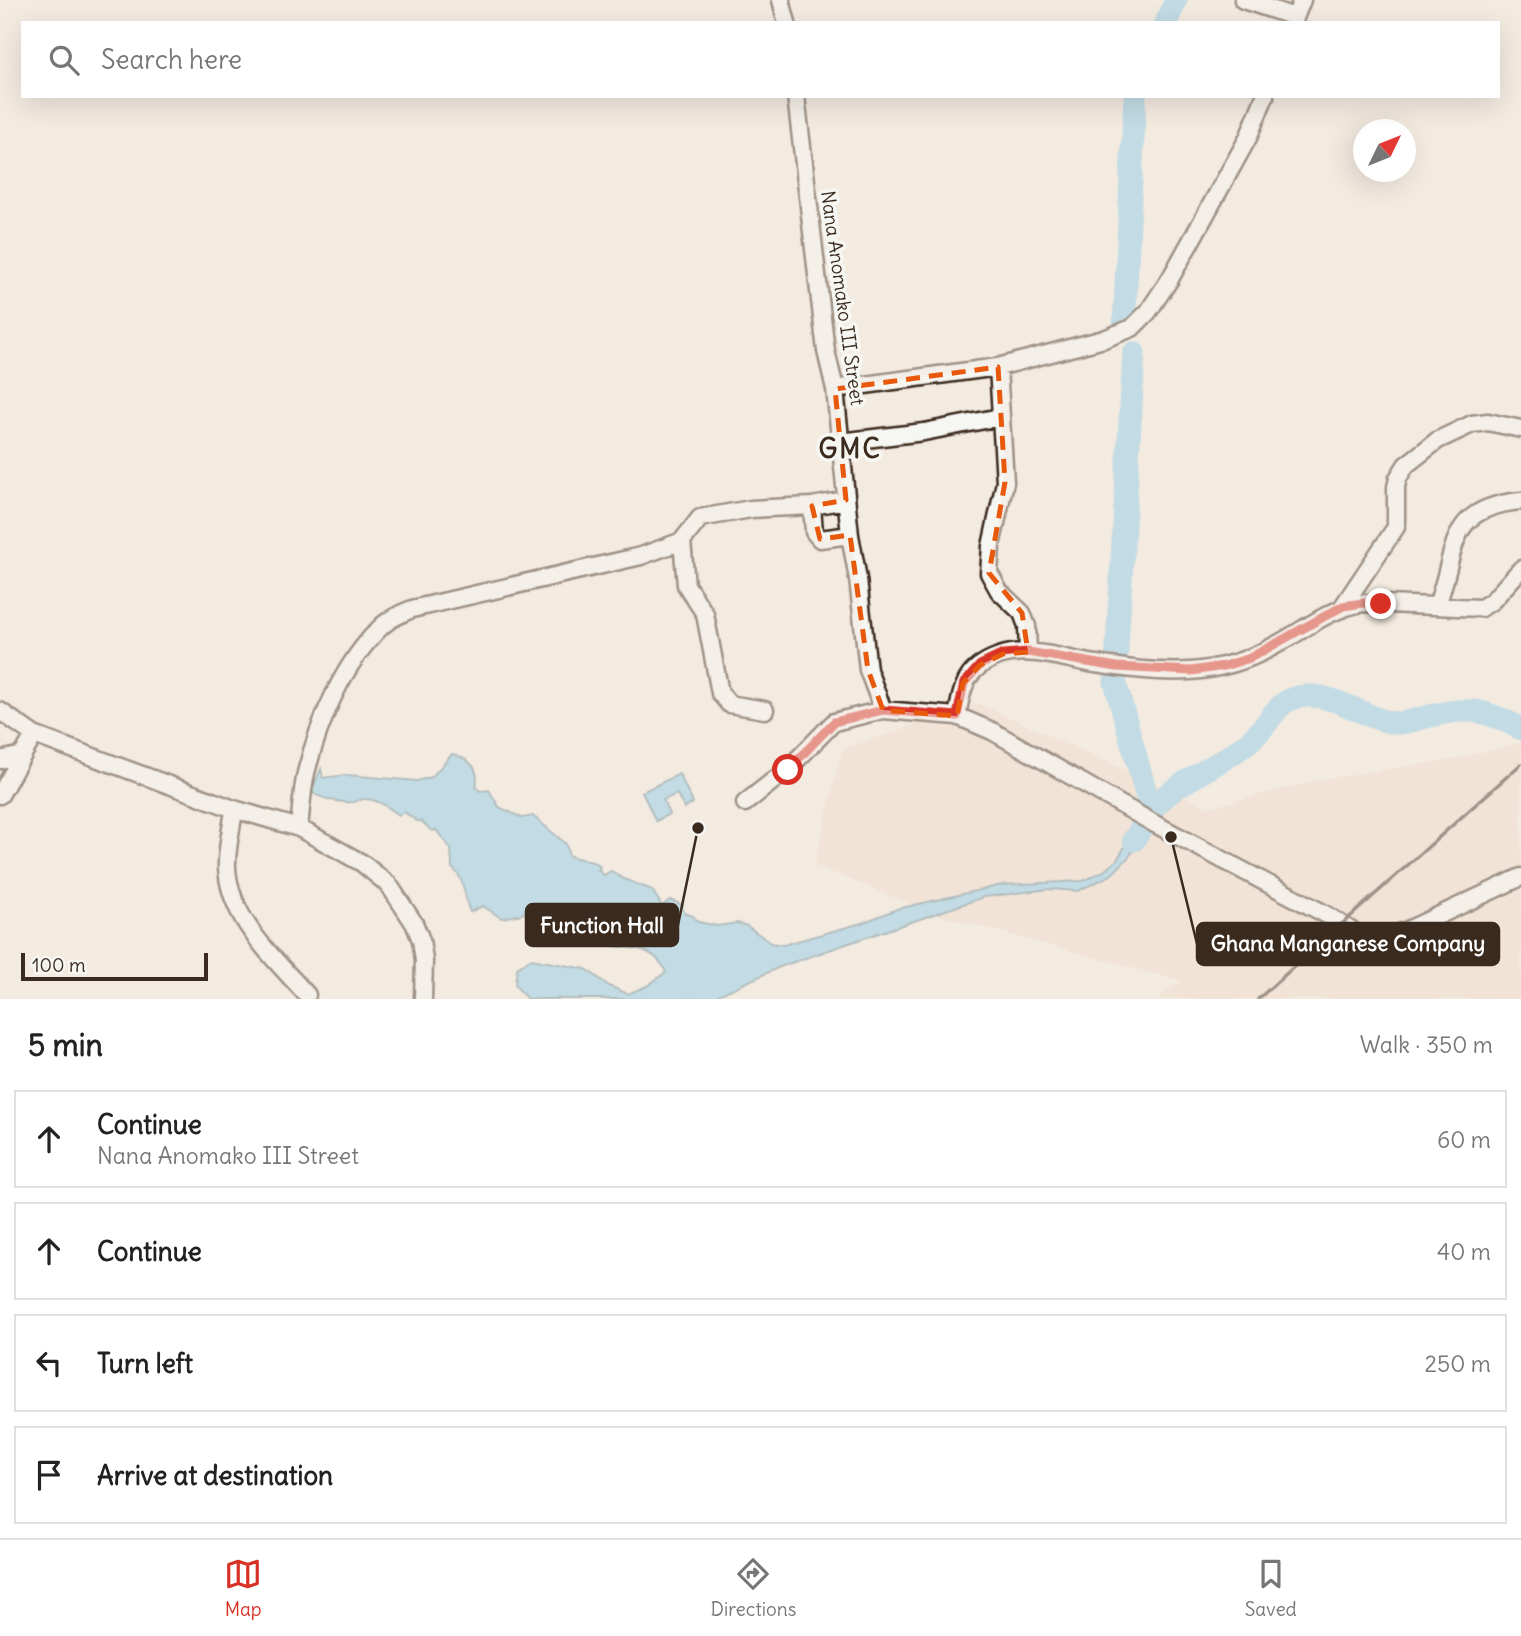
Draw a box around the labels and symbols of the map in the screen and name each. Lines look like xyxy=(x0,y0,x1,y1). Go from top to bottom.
north arrow xyxy=(1353,119,1416,182)
street label: Nana Anomako III Street xyxy=(816,189,870,407)
district label: GMC xyxy=(819,432,882,465)
route end xyxy=(1365,588,1396,619)
route start xyxy=(772,754,803,785)
callout: Function Hall xyxy=(526,904,678,946)
text: Function Hall xyxy=(540,912,664,939)
callout: Ghana Manganese Company xyxy=(1197,923,1499,965)
text: Ghana Manganese Company xyxy=(1211,930,1485,957)
scale bar xyxy=(21,950,208,982)

